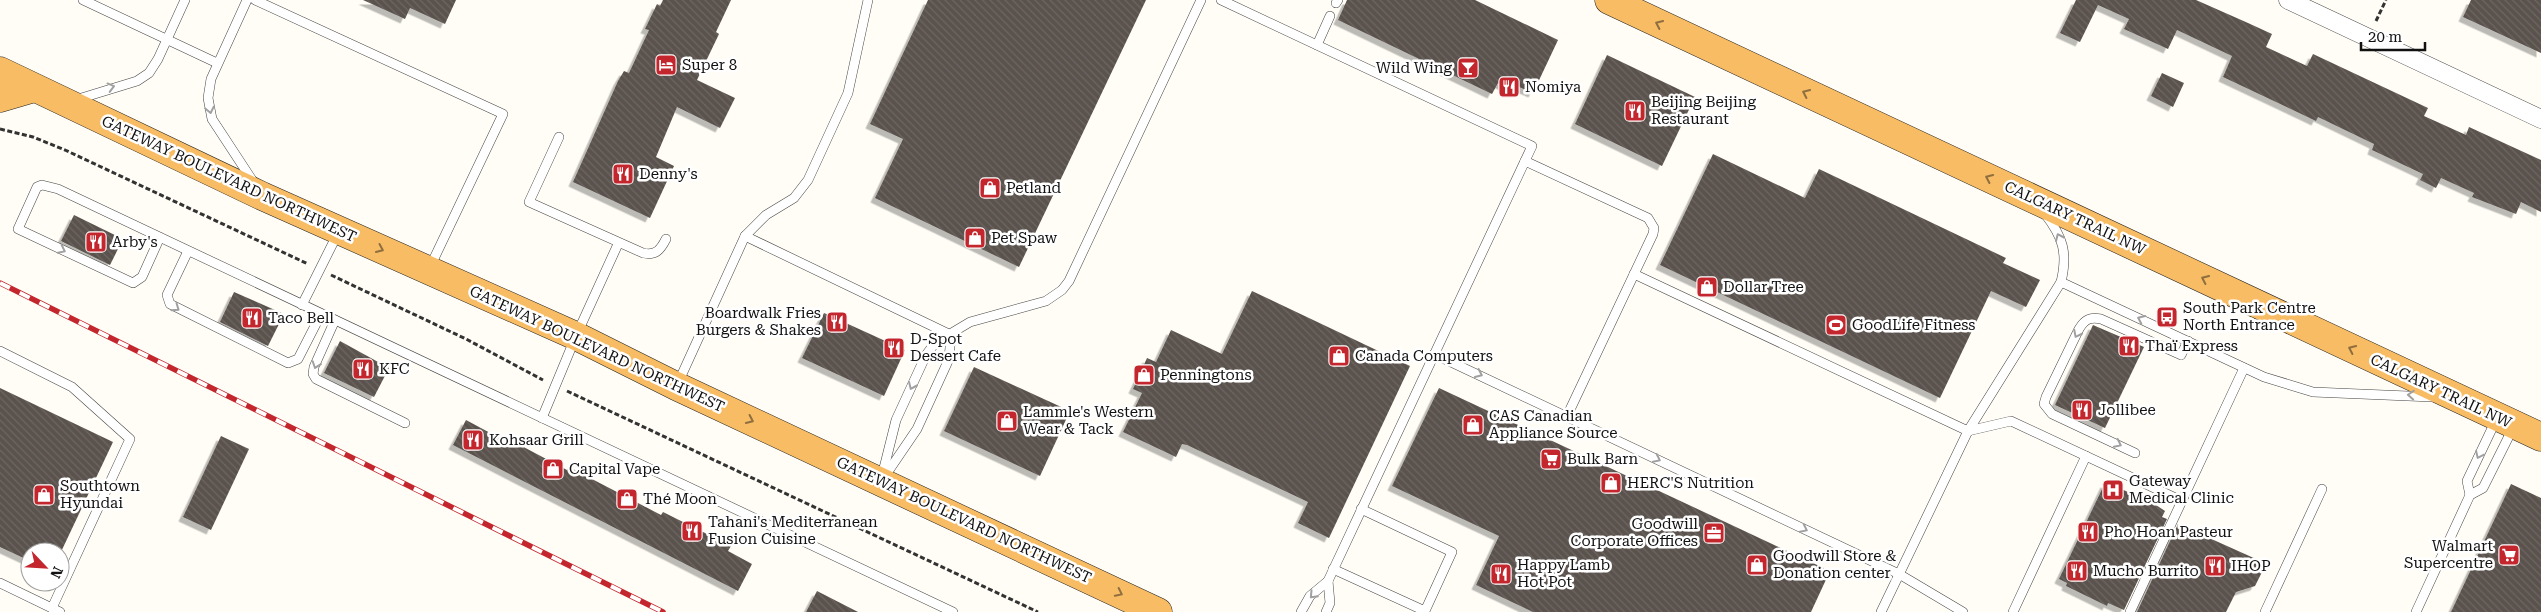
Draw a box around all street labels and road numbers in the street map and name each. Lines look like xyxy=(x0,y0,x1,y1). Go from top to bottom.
street label: GATEWAY BOULEVARD NORTHWEST xyxy=(99,112,359,246)
street label: CALGARY TRAIL NW xyxy=(2002,177,2149,259)
street label: GATEWAY BOULEVARD NORTHWEST xyxy=(467,282,727,416)
street label: CALGARY TRAIL NW xyxy=(2368,350,2515,432)
street label: GATEWAY BOULEVARD NORTHWEST xyxy=(834,453,1094,587)

